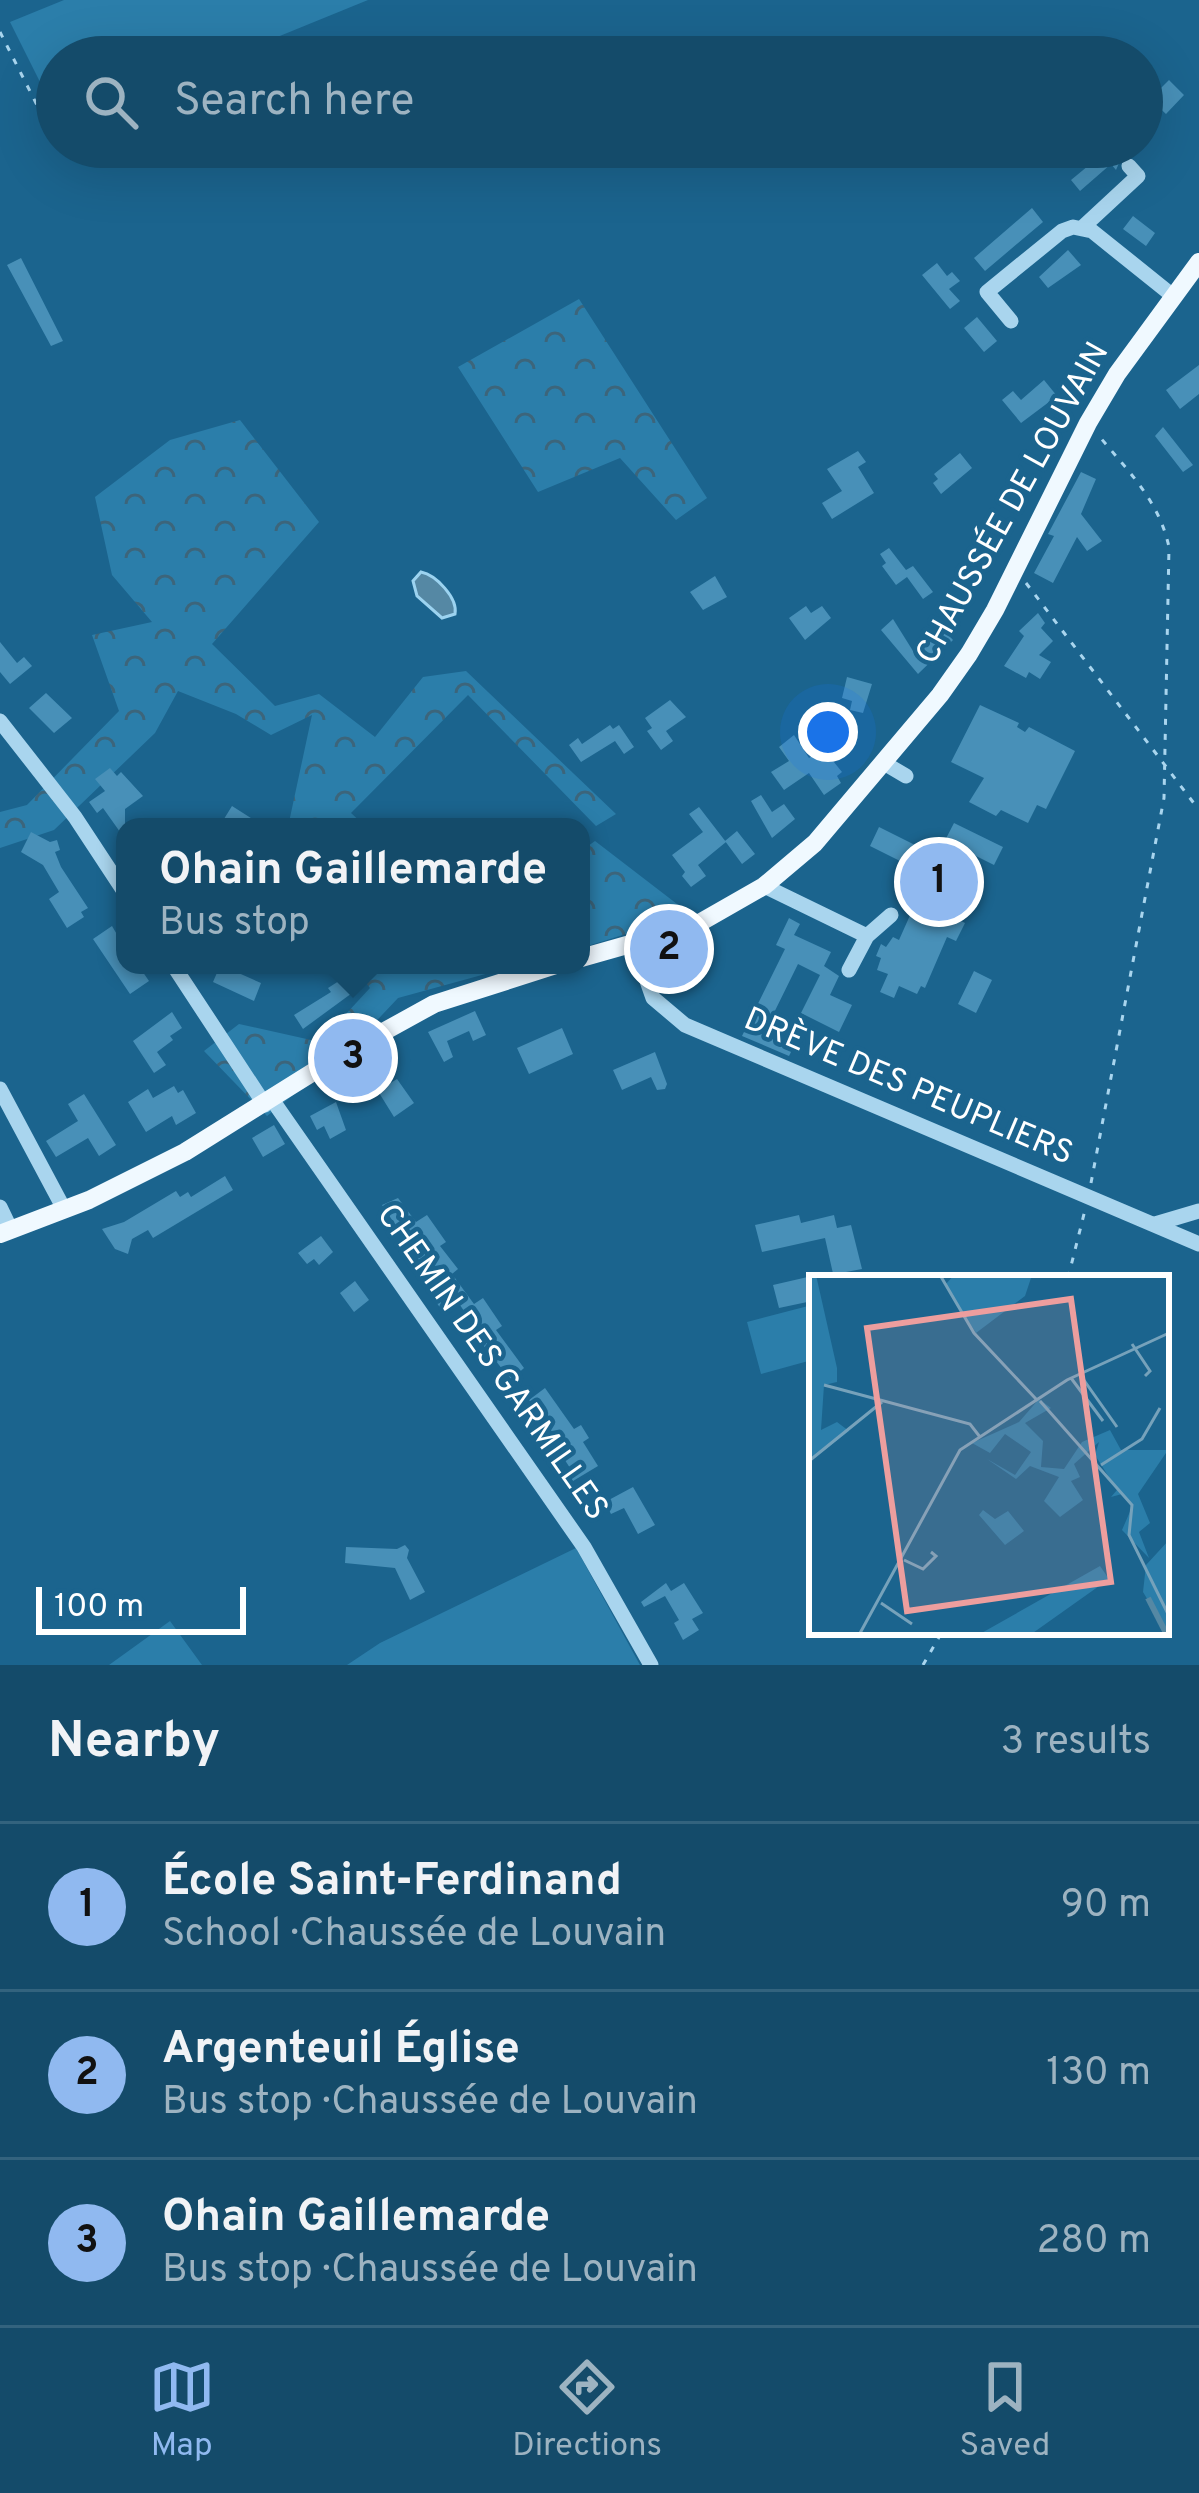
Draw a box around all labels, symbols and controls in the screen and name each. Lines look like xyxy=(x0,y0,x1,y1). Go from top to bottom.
search box xyxy=(36,36,1163,168)
icon: search xyxy=(78,69,144,135)
text: Search here xyxy=(174,74,414,131)
street label: CHAUSSÉE DE LOUVAIN xyxy=(907,335,1120,672)
your location xyxy=(798,702,858,762)
popup xyxy=(116,818,590,974)
pin: 1 xyxy=(900,837,978,927)
text: Ohain Gaillemarde xyxy=(159,843,547,900)
text: Bus stop xyxy=(159,900,310,949)
pin: 2 xyxy=(630,904,708,994)
street label: DRÈVE DES PEUPLIERS xyxy=(737,999,1079,1176)
pin: 3 xyxy=(314,1013,392,1103)
street label: CHEMIN DES GARMILLES xyxy=(366,1197,616,1529)
inset map xyxy=(809,1275,1169,1635)
scale bar xyxy=(36,1581,246,1634)
text: 100 m xyxy=(54,1587,144,1629)
text: Nearby xyxy=(48,1711,220,1776)
text: 3 results xyxy=(1001,1719,1151,1768)
text: École Saint-Ferdinand xyxy=(162,1854,622,1911)
text: 1 xyxy=(79,1882,95,1931)
text: 90 m xyxy=(1061,1882,1151,1931)
text: School · Chaussée de Louvain xyxy=(162,1911,666,1960)
text: Argenteuil Église xyxy=(162,2022,520,2079)
text: 2 xyxy=(75,2050,99,2099)
text: 130 m xyxy=(1046,2050,1151,2099)
text: Bus stop · Chaussée de Louvain xyxy=(162,2079,698,2128)
text: Ohain Gaillemarde xyxy=(162,2190,550,2247)
text: 3 xyxy=(75,2218,99,2267)
text: 280 m xyxy=(1036,2218,1151,2267)
text: Bus stop · Chaussée de Louvain xyxy=(162,2247,698,2296)
tab: Map xyxy=(149,2354,215,2468)
tab: Directions xyxy=(512,2354,662,2468)
tab: Saved xyxy=(960,2354,1050,2468)

